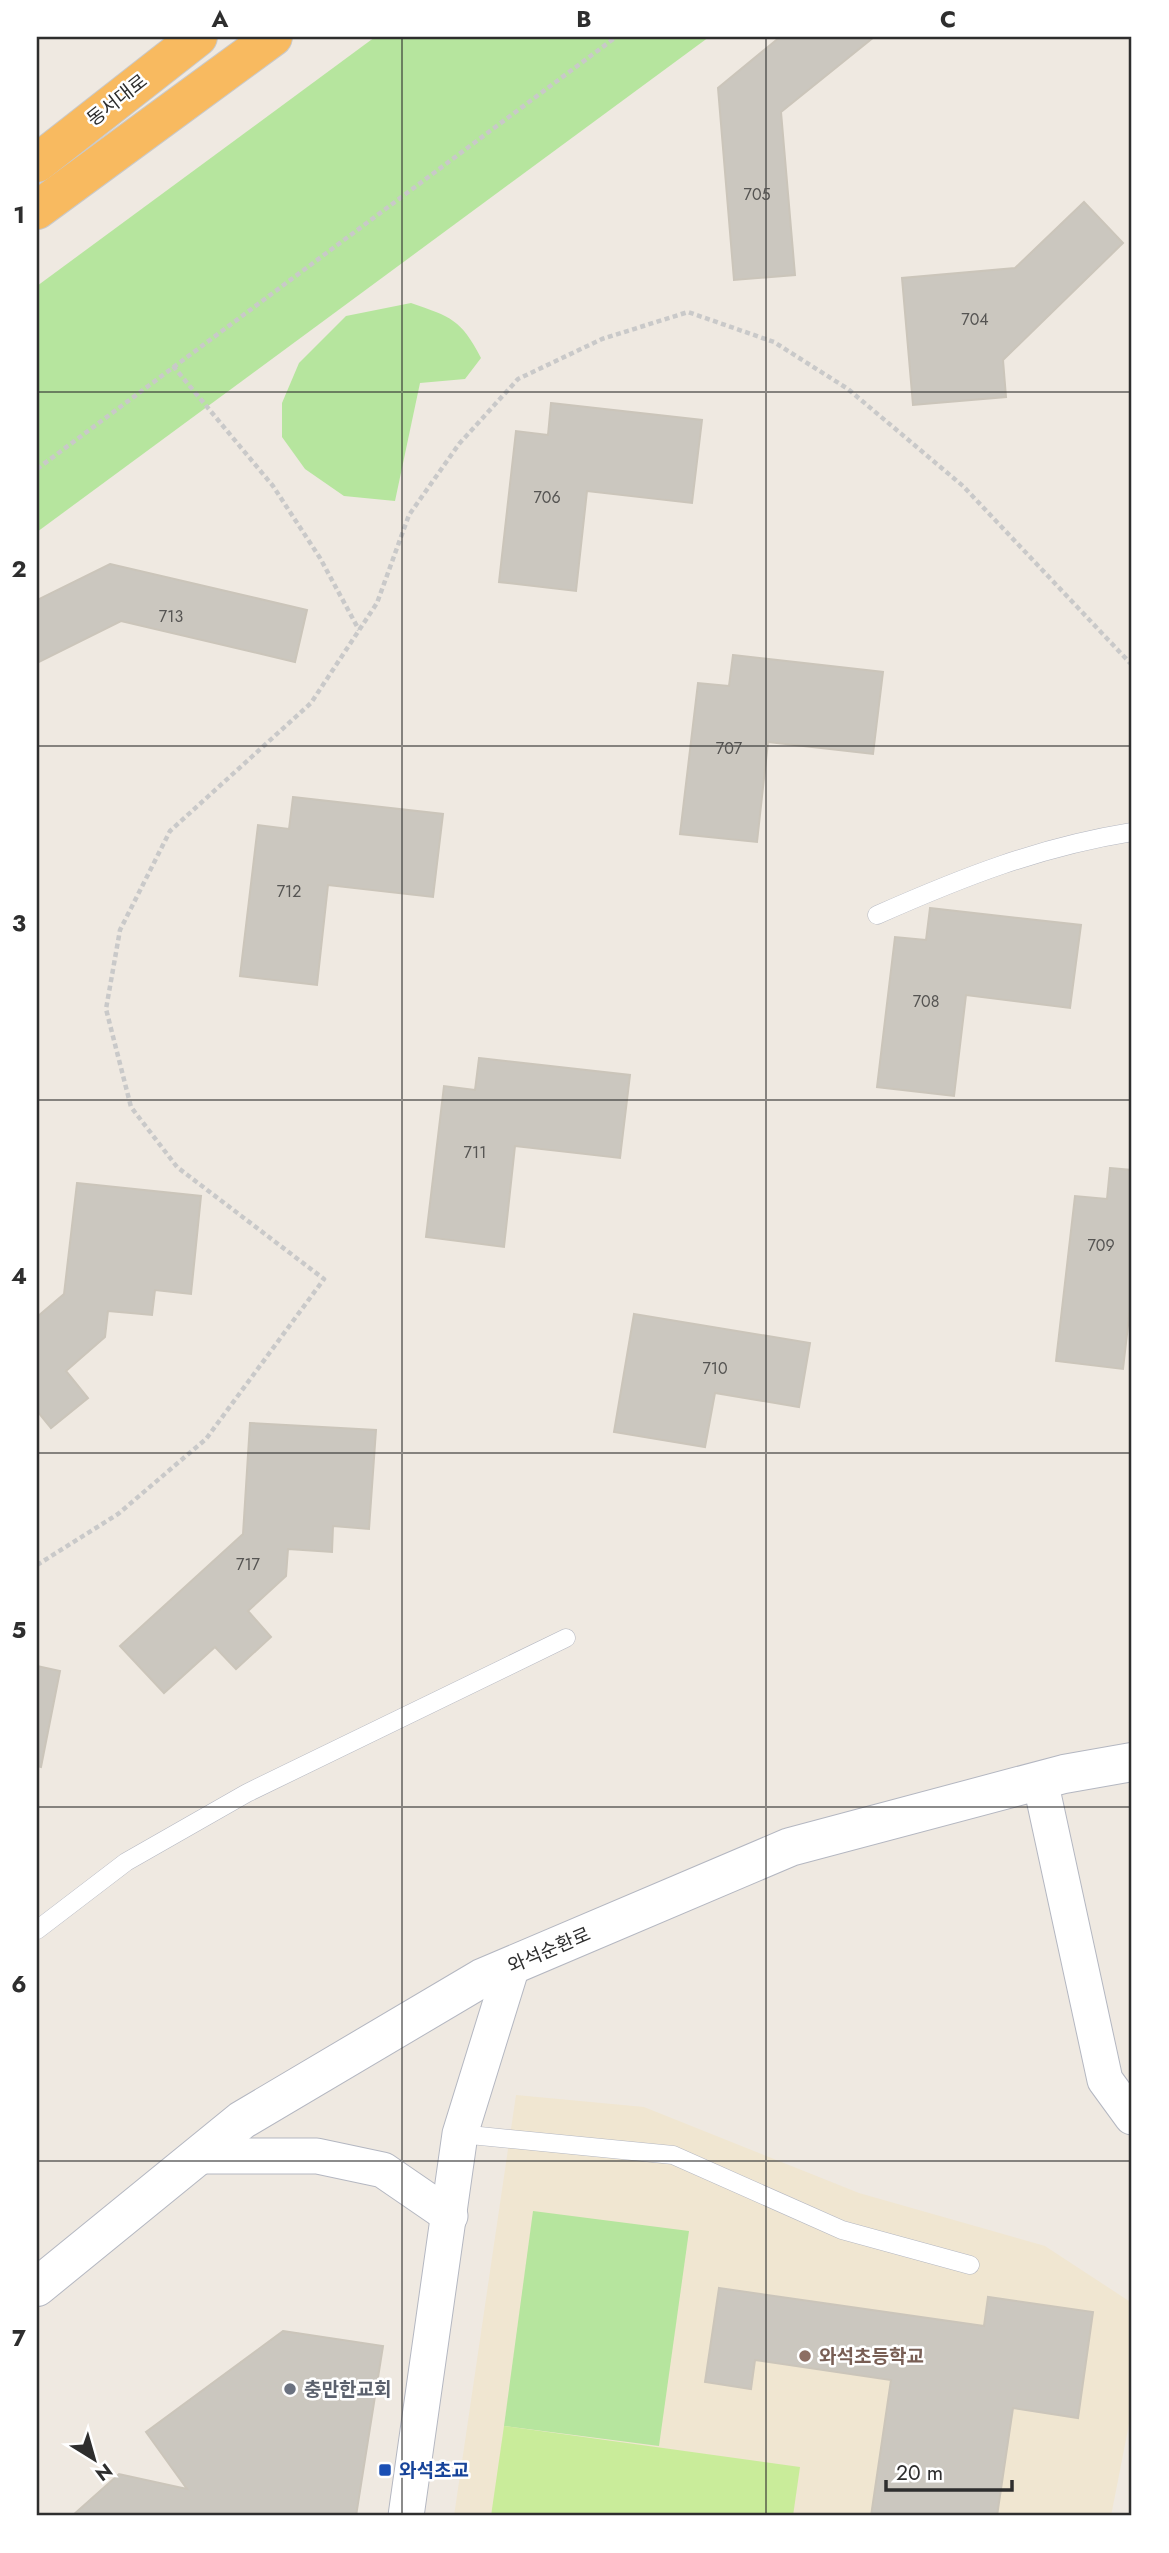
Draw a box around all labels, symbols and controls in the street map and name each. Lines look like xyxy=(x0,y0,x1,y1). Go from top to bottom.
text: A xyxy=(211,2,229,36)
text: B xyxy=(576,2,592,36)
text: C xyxy=(940,2,956,36)
street label: 동서대로 xyxy=(81,68,153,132)
house number: 705 xyxy=(743,183,771,206)
text: 1 xyxy=(13,198,25,232)
house number: 704 xyxy=(961,308,989,331)
house number: 706 xyxy=(533,486,561,509)
text: 2 xyxy=(11,552,27,586)
house number: 713 xyxy=(159,605,183,628)
house number: 707 xyxy=(716,737,743,760)
house number: 712 xyxy=(277,880,301,903)
text: 3 xyxy=(12,906,26,940)
house number: 708 xyxy=(913,990,939,1013)
house number: 711 xyxy=(464,1141,486,1164)
house number: 709 xyxy=(1087,1234,1115,1257)
text: 4 xyxy=(11,1259,27,1293)
house number: 710 xyxy=(702,1357,728,1380)
house number: 717 xyxy=(236,1553,261,1576)
text: 5 xyxy=(12,1613,26,1647)
street label: 와석순환로 xyxy=(503,1920,595,1980)
text: 6 xyxy=(11,1967,27,2001)
text: 7 xyxy=(12,2321,26,2355)
place label: 와석초등학교 xyxy=(819,2343,924,2370)
marker: 와석초등학교 xyxy=(797,2348,813,2364)
place label: 충만한교회 xyxy=(304,2376,391,2403)
marker: 충만한교회 xyxy=(282,2381,298,2397)
north arrow xyxy=(60,2424,130,2494)
scale bar xyxy=(886,2448,1012,2492)
text: N xyxy=(90,2457,118,2488)
place label: 와석초교 xyxy=(399,2457,469,2484)
text: 20 m xyxy=(896,2458,943,2488)
marker: 와석초교 xyxy=(377,2462,393,2478)

